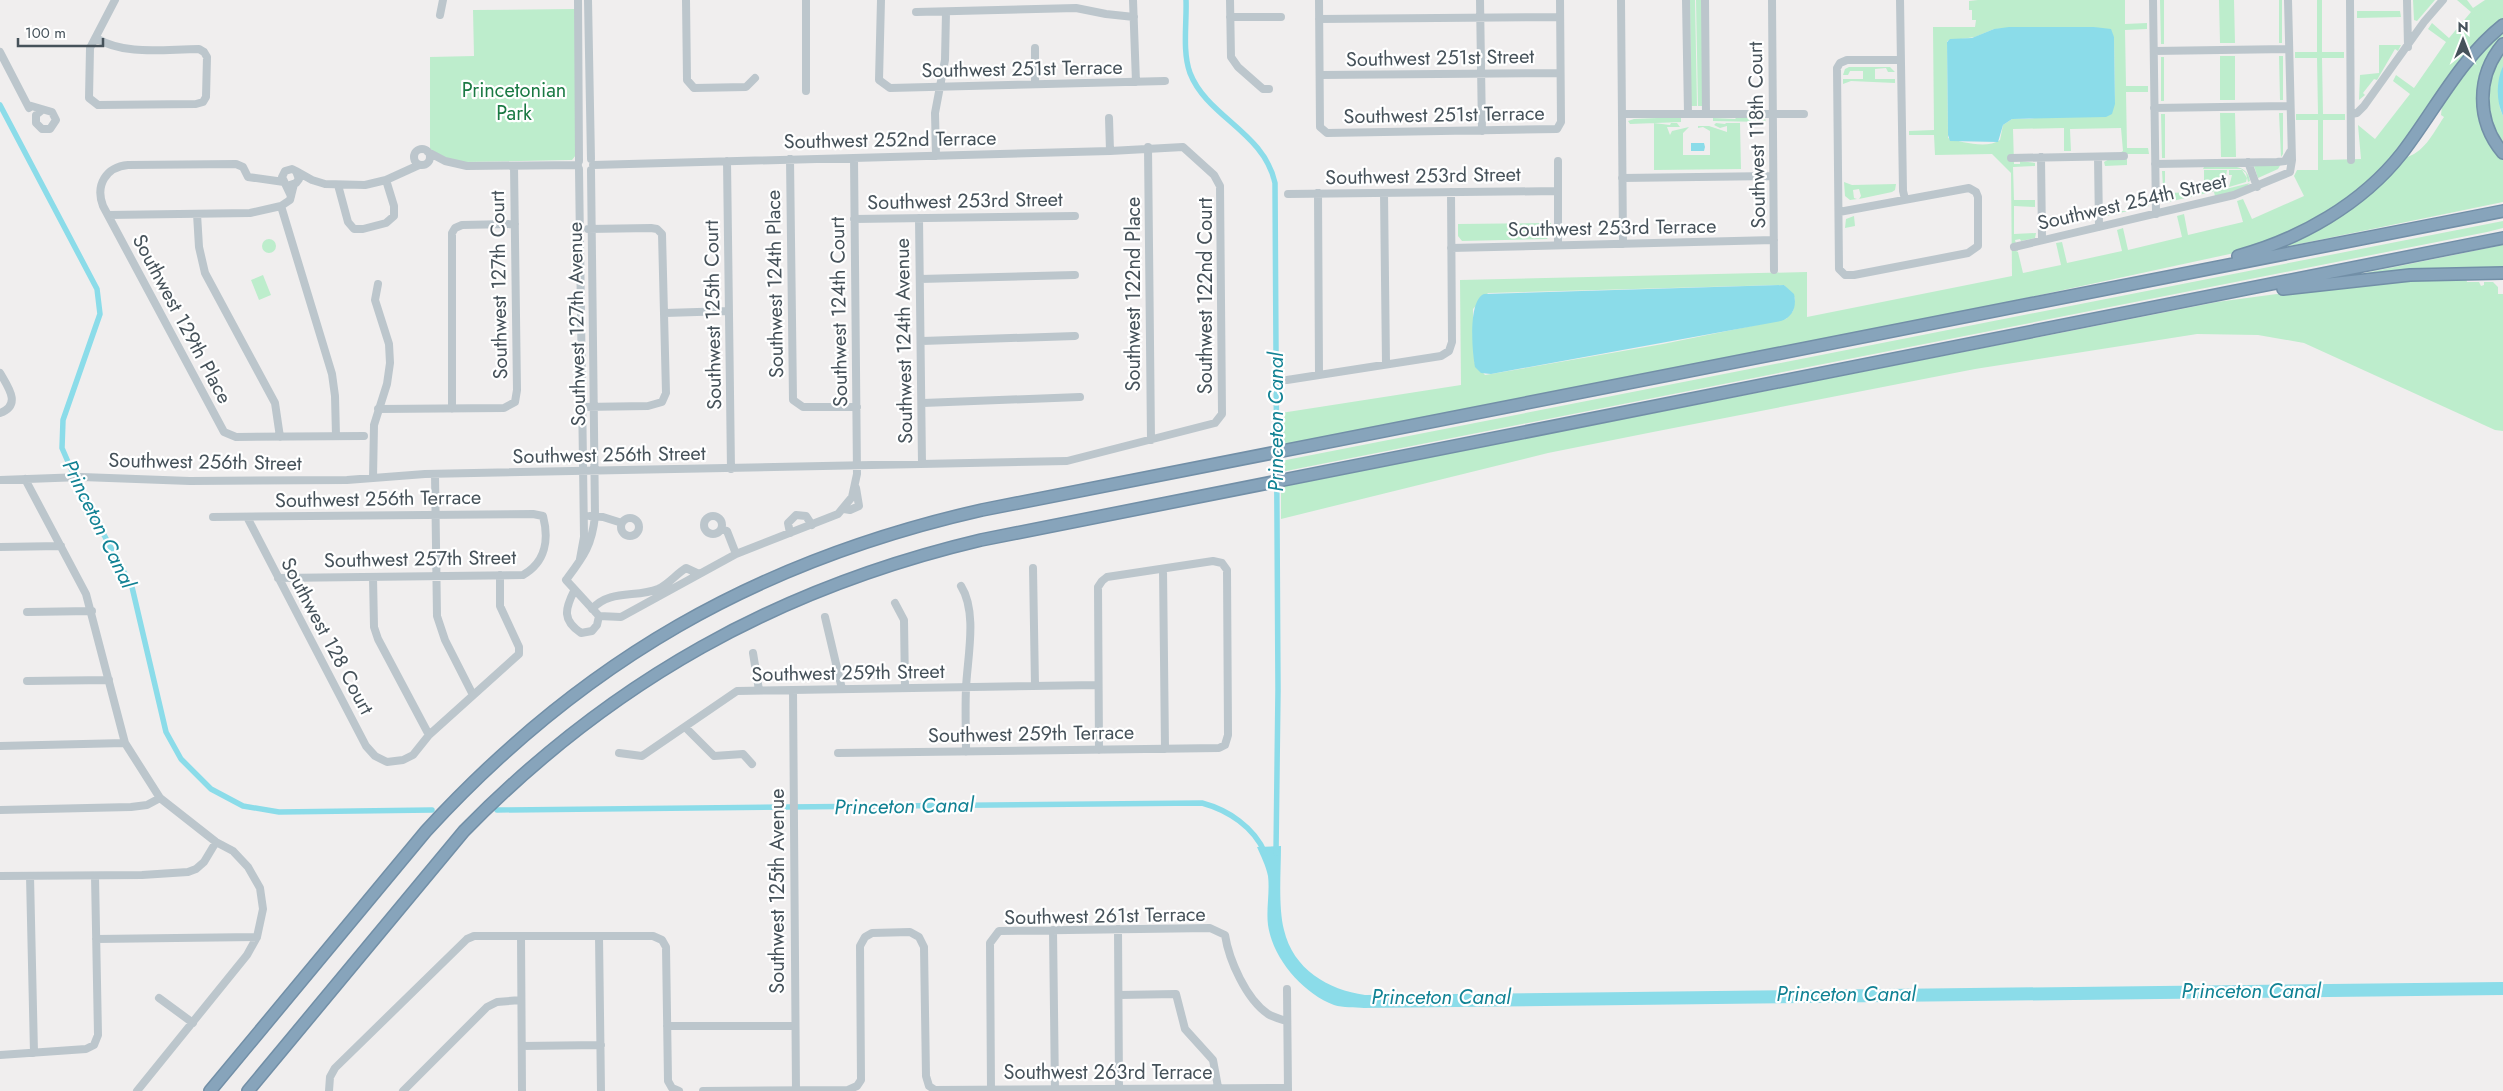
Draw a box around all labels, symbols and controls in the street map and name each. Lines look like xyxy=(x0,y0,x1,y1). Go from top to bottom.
scale bar xyxy=(18,15,102,47)
north arrow xyxy=(2438,15,2488,65)
text: N xyxy=(2457,17,2469,37)
text: 100 m xyxy=(25,22,66,44)
street label: Southwest 118th Court xyxy=(1741,41,1773,229)
street label: Southwest 251st Street xyxy=(1346,42,1535,74)
street label: Southwest 251st Terrace xyxy=(921,53,1123,85)
park label: Princetonian Park xyxy=(462,76,566,128)
street label: Southwest 251st Terrace xyxy=(1343,99,1545,131)
street label: Southwest 252nd Terrace xyxy=(783,124,997,156)
street label: Southwest 253rd Street xyxy=(1325,160,1521,192)
street label: Southwest 254th Street xyxy=(2035,166,2230,238)
street label: Southwest 253rd Street xyxy=(867,185,1063,217)
street label: Southwest 127th Court xyxy=(483,190,515,380)
street label: Southwest 124th Place xyxy=(759,190,791,378)
street label: Southwest 122nd Place xyxy=(1119,197,1148,391)
street label: Southwest 122nd Court xyxy=(1191,198,1220,394)
street label: Southwest 253rd Terrace xyxy=(1507,212,1717,244)
street label: Southwest 124th Court xyxy=(823,216,855,407)
street label: Southwest 125th Court xyxy=(697,220,729,410)
street label: Southwest 127th Avenue xyxy=(561,221,593,427)
street label: Southwest 129th Place xyxy=(125,229,239,409)
street label: Southwest 124th Avenue xyxy=(888,238,920,444)
water label: Princeton Canal xyxy=(1261,351,1291,492)
street label: Southwest 256th Street xyxy=(512,439,706,471)
street label: Southwest 256th Street xyxy=(108,446,302,478)
water label: Princeton Canal xyxy=(55,455,144,594)
street label: Southwest 256th Terrace xyxy=(275,483,481,515)
street label: Southwest 257th Street xyxy=(324,543,517,575)
street label: Southwest 128 Court xyxy=(273,552,381,720)
street label: Southwest 259th Street xyxy=(751,657,945,689)
street label: Southwest 259th Terrace xyxy=(928,718,1134,750)
street label: Southwest 125th Avenue xyxy=(763,788,792,994)
water label: Princeton Canal xyxy=(834,790,975,822)
street label: Southwest 261st Terrace xyxy=(1004,900,1206,932)
water label: Princeton Canal xyxy=(2181,976,2322,1006)
water label: Princeton Canal xyxy=(1776,979,1917,1009)
water label: Princeton Canal xyxy=(1371,982,1512,1012)
street label: Southwest 263rd Terrace xyxy=(1004,1058,1212,1087)

